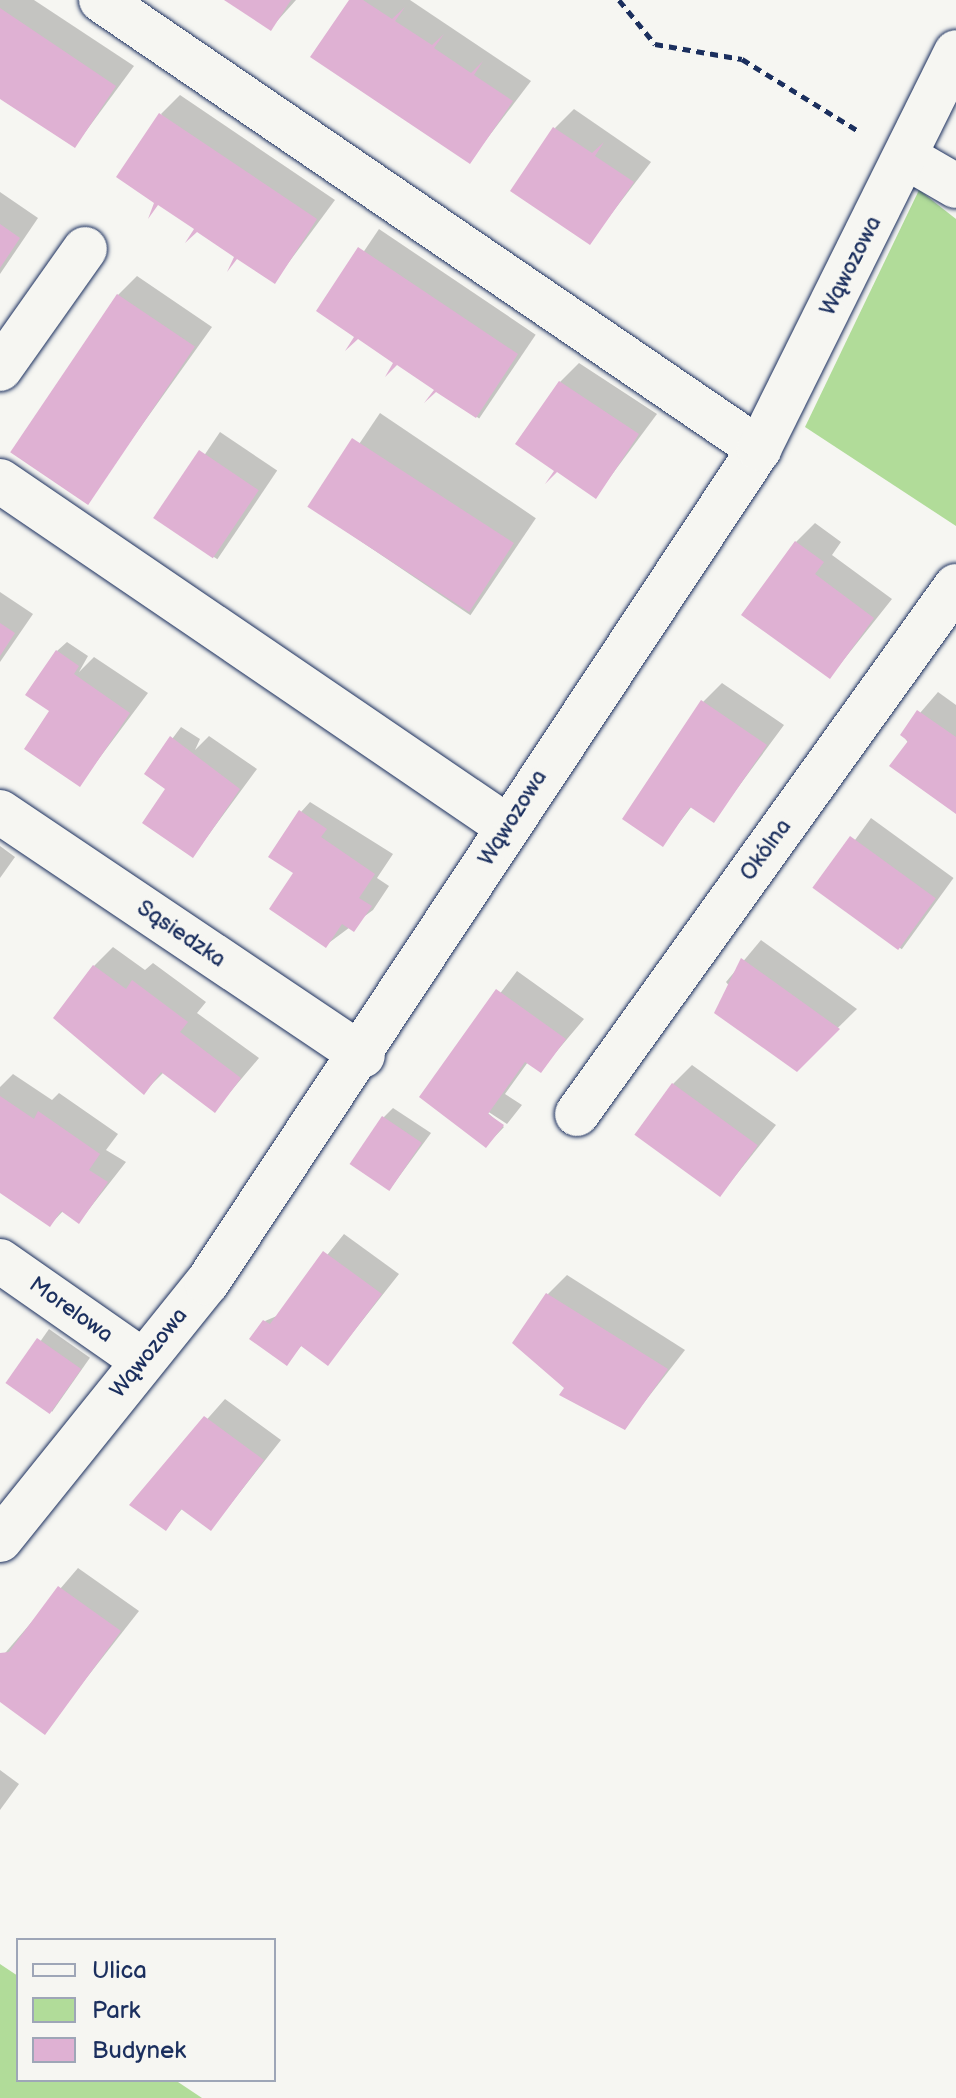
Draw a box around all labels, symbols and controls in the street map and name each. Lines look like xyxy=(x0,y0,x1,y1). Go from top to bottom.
street label: Wąwozowa xyxy=(815,212,887,320)
street label: Wąwozowa xyxy=(473,765,553,871)
street label: Okólna xyxy=(735,814,797,886)
street label: Sąsiedzka xyxy=(132,895,230,973)
street label: Morelowa xyxy=(24,1272,118,1348)
street label: Wąwozowa xyxy=(105,1303,193,1403)
legend xyxy=(16,1938,276,2082)
text: Ulica xyxy=(92,1956,147,1985)
text: Park xyxy=(92,1996,140,2025)
text: Budynek xyxy=(92,2036,186,2065)

